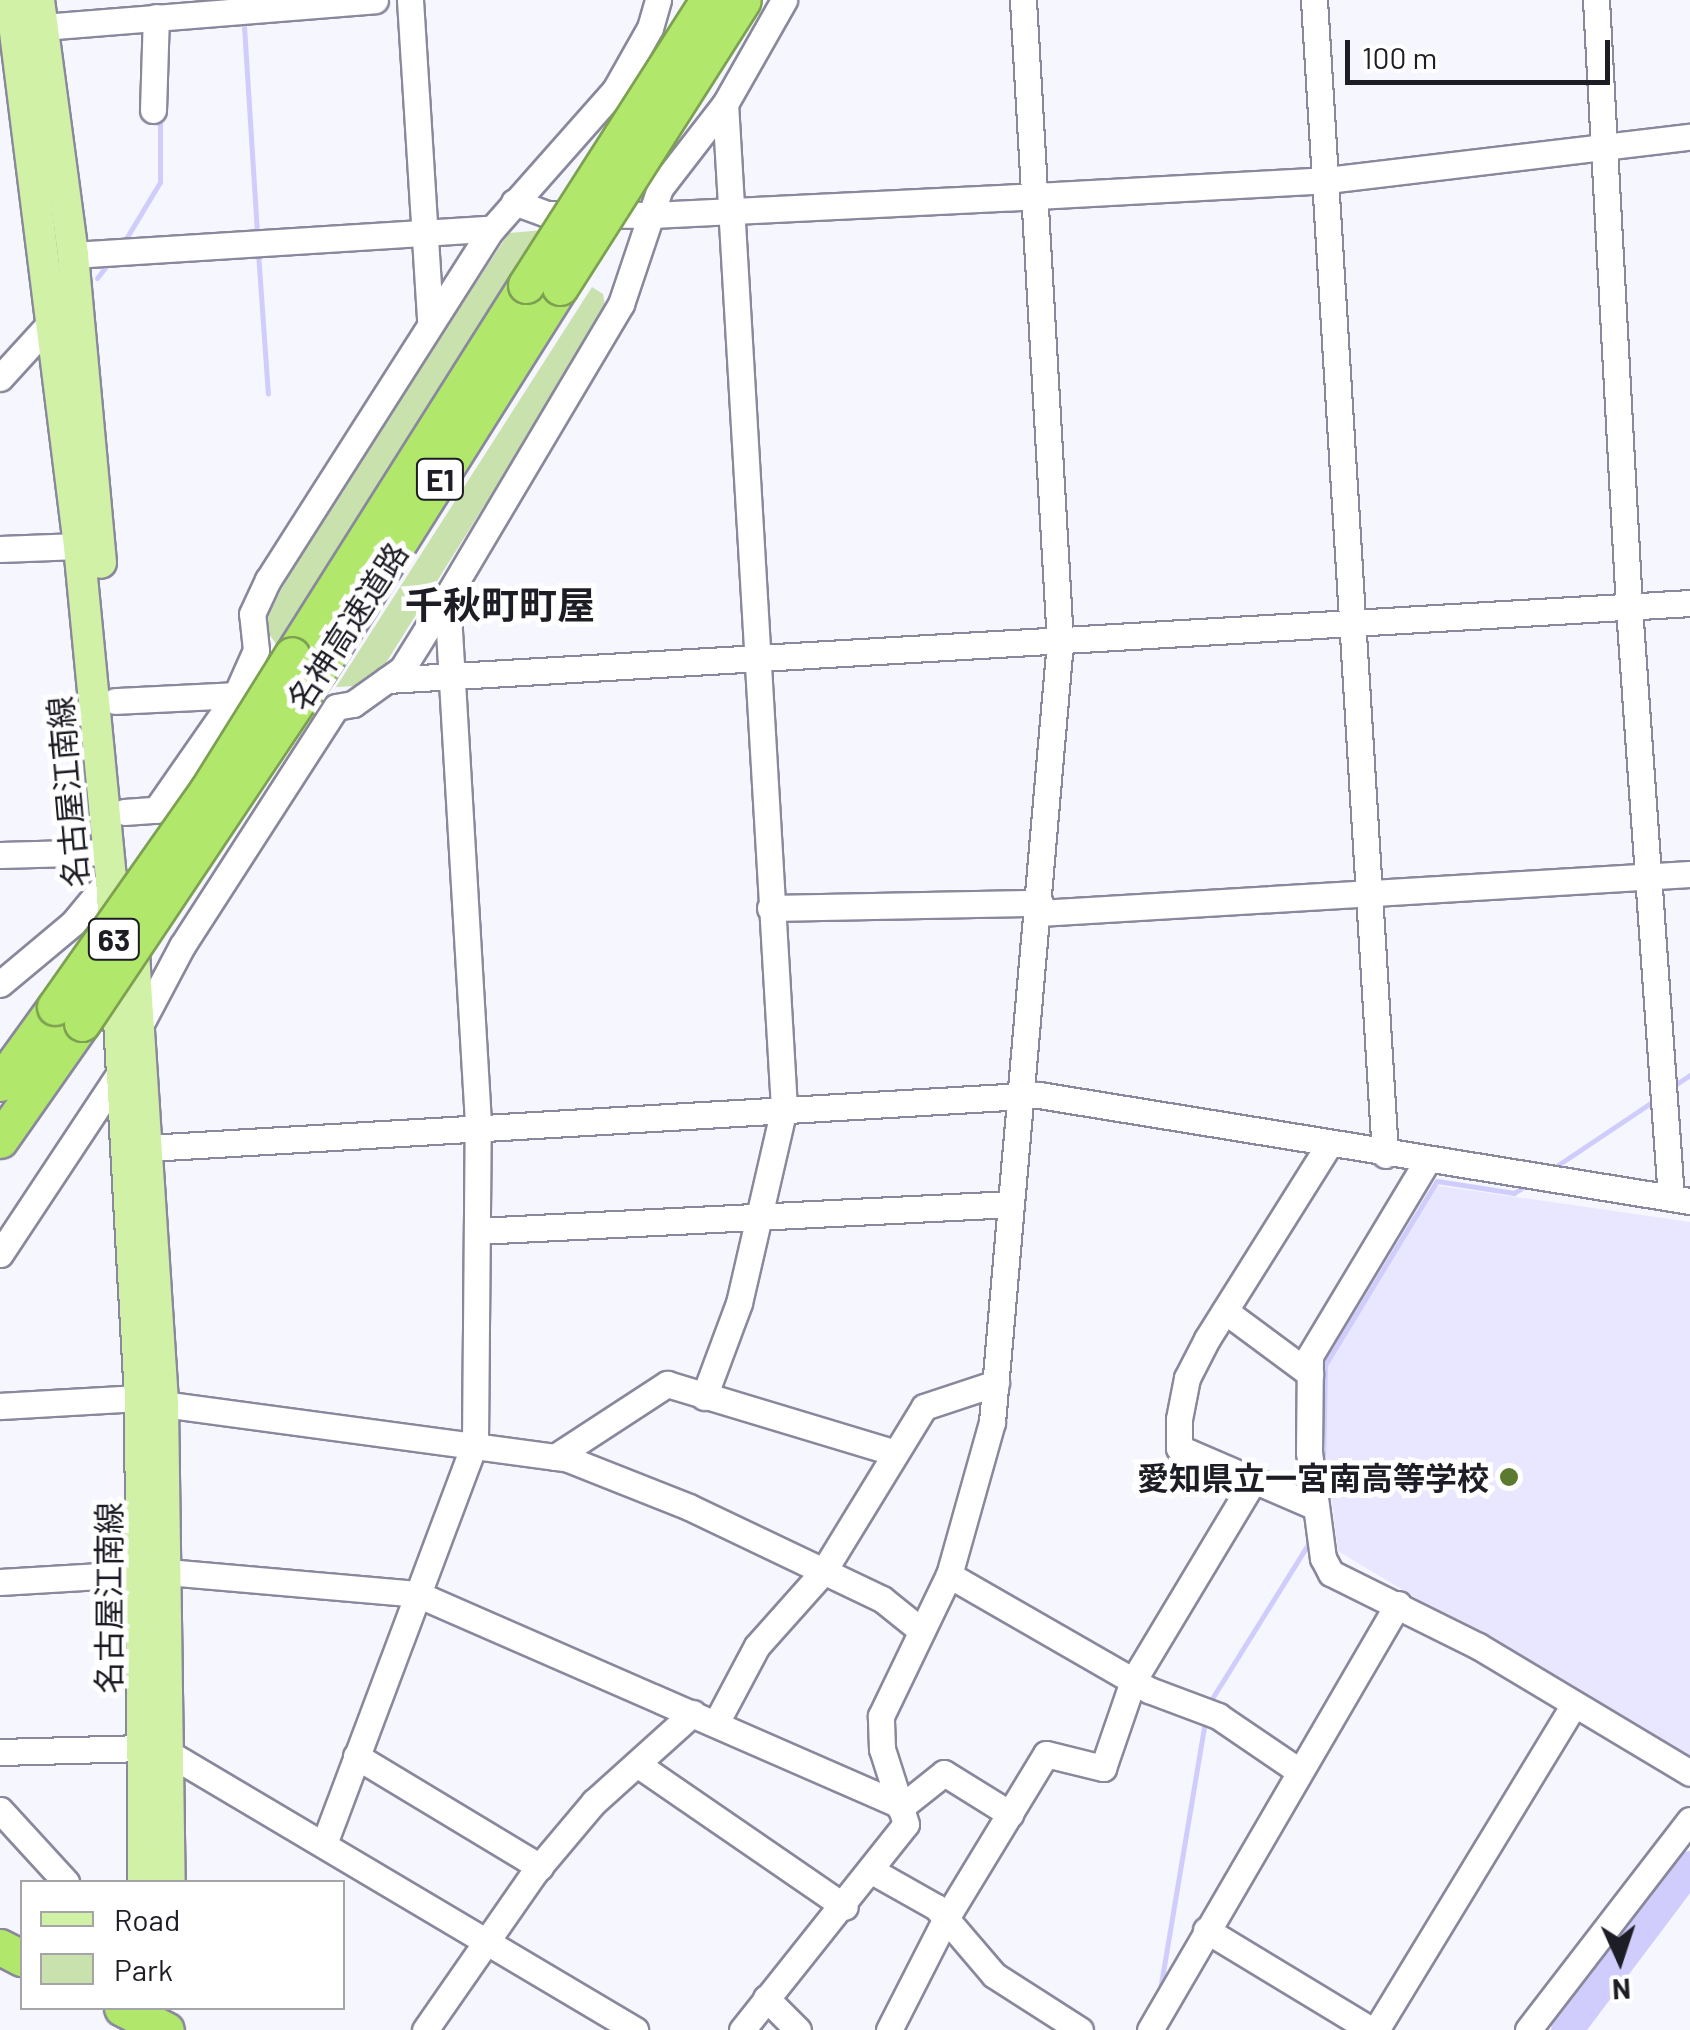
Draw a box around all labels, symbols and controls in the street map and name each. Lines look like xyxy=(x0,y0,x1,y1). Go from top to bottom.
scale bar xyxy=(1350,20,1615,82)
text: 100 m xyxy=(1362,39,1437,75)
road number: E1 xyxy=(415,454,465,504)
street label: 名神高速道路 xyxy=(279,535,415,717)
district label: 千秋町町屋 xyxy=(405,582,595,628)
street label: 名古屋江南線 xyxy=(40,695,94,889)
road number: 63 xyxy=(86,914,142,964)
place label: 愛知県立一宮南高等学校 xyxy=(1137,1458,1489,1496)
marker: 愛知県立一宮南高等学校 xyxy=(1498,1466,1520,1488)
street label: 名古屋江南線 xyxy=(89,1502,127,1694)
legend xyxy=(20,1880,345,2010)
text: Road xyxy=(114,1901,180,1937)
north arrow xyxy=(1570,1910,1670,2010)
text: Park xyxy=(114,1951,173,1987)
text: N xyxy=(1611,1972,1632,2007)

